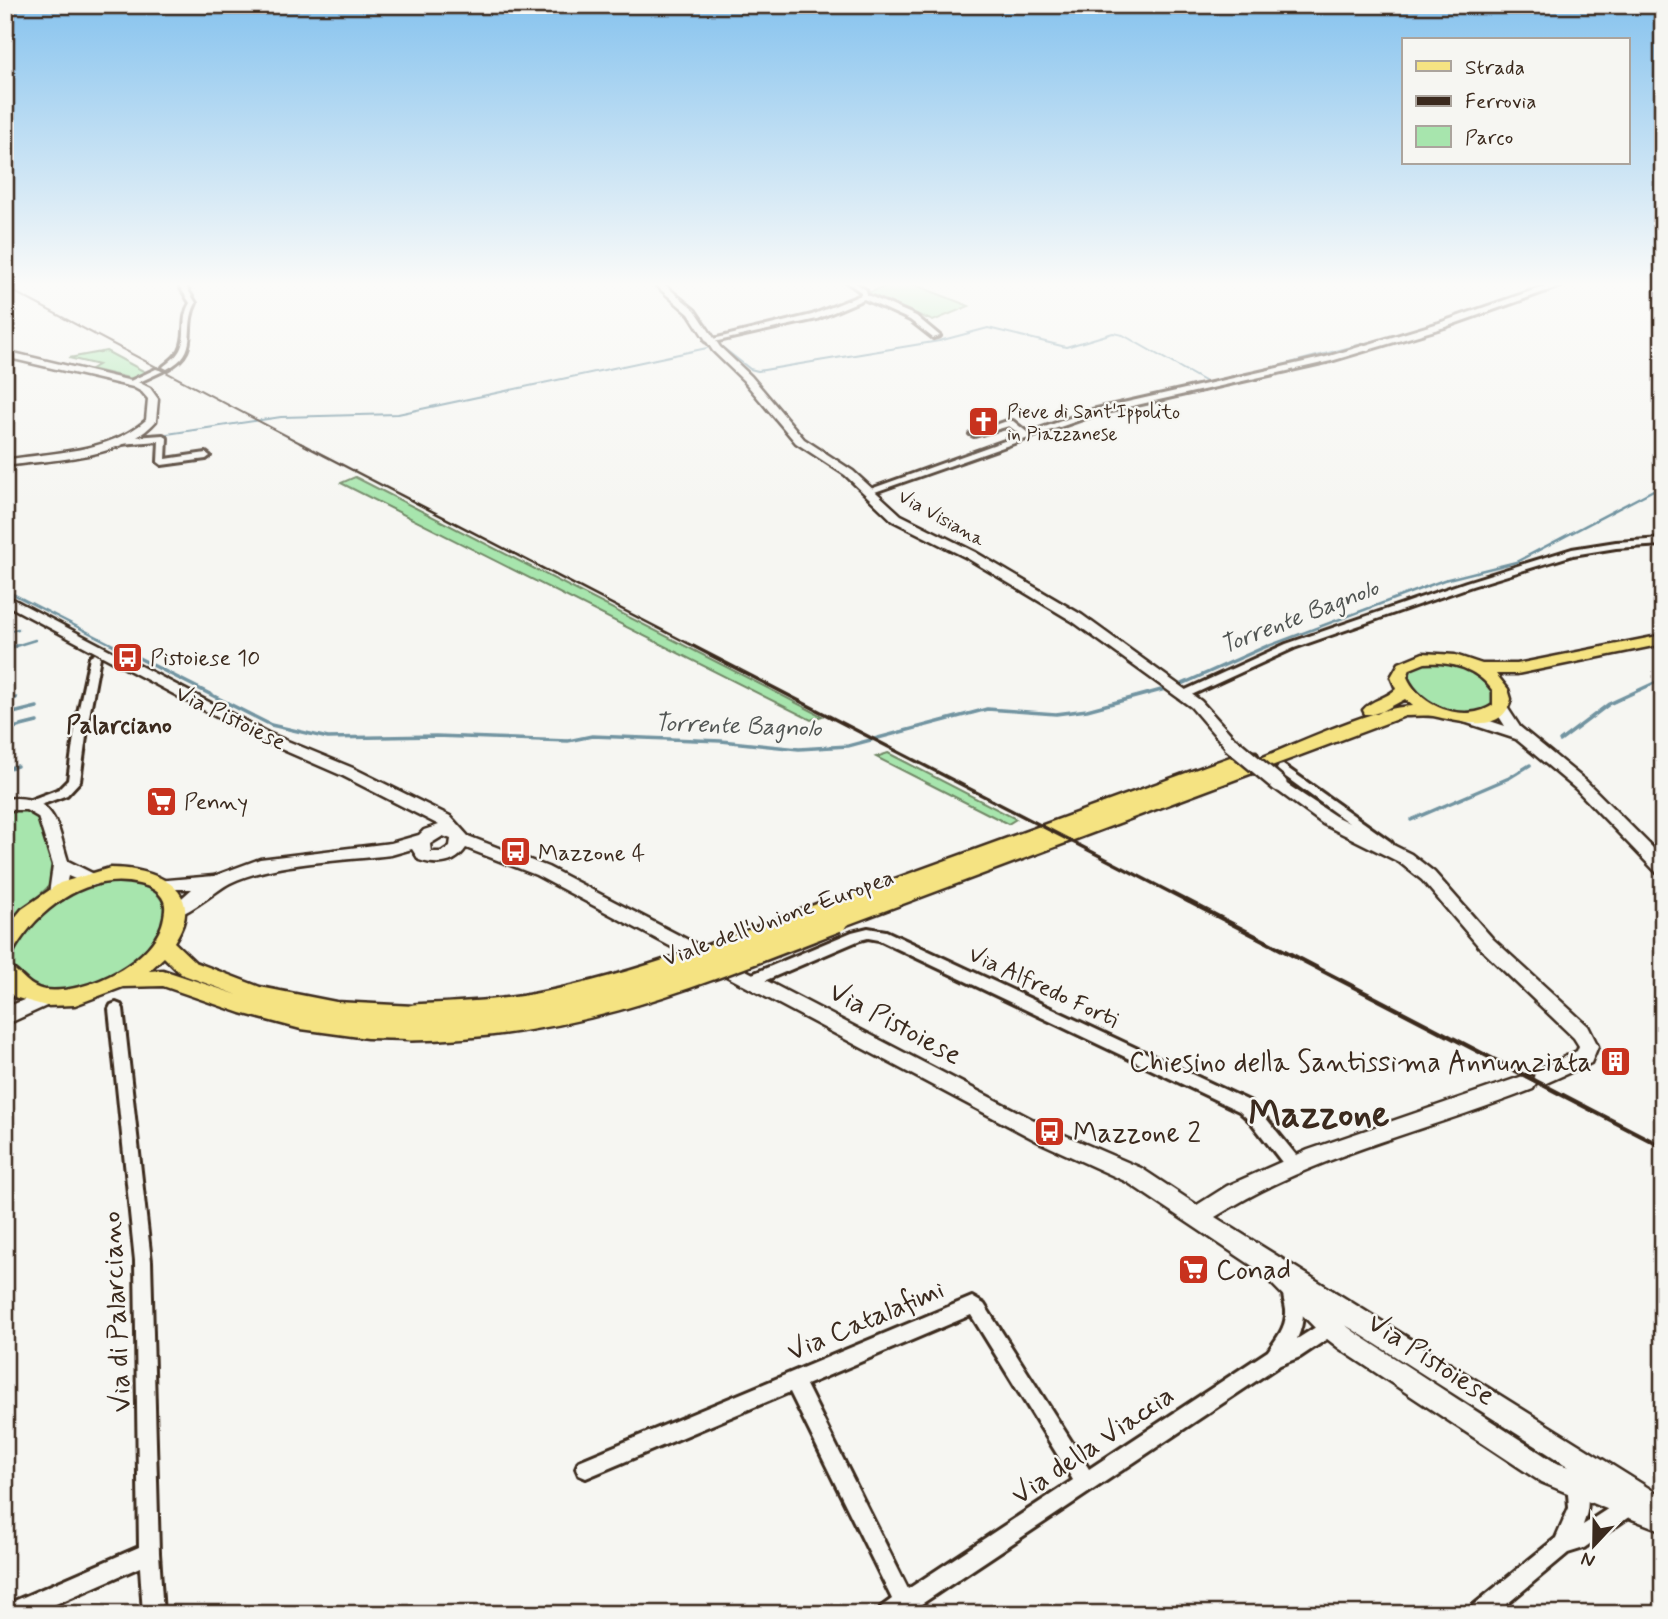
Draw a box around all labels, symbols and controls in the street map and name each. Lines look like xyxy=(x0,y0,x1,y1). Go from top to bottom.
legend xyxy=(1402,38,1630,164)
text: Strada xyxy=(1465,54,1525,82)
text: Ferrovia xyxy=(1465,88,1536,116)
text: Parco xyxy=(1465,124,1513,152)
place label: Pieve di Sant'Ippolito in Piazzanese xyxy=(1007,400,1180,447)
church icon: Pieve di Sant'Ippolito in Piazzanese xyxy=(967,405,1001,439)
street label: Via Visiana xyxy=(893,484,990,553)
water label: Torrente Bagnolo xyxy=(1216,573,1384,662)
bus stop icon: Pistoiese 10 xyxy=(110,640,144,674)
place label: Pistoiese 10 xyxy=(150,644,260,674)
street label: Via Pistoiese xyxy=(170,679,290,758)
water label: Torrente Bagnolo xyxy=(654,708,823,745)
district label: Palarciano xyxy=(66,711,172,742)
supermarket icon: Penny xyxy=(144,784,178,818)
place label: Penny xyxy=(184,788,248,818)
bus stop icon: Mazzone 4 xyxy=(498,835,532,869)
place label: Mazzone 4 xyxy=(538,839,645,869)
street label: Viale dell'Unione Europea xyxy=(659,863,898,975)
street label: Via Alfredo Forti xyxy=(963,940,1123,1036)
street label: Via Pistoiese xyxy=(822,974,968,1075)
building icon: Chiesino della Santissima Annunziata xyxy=(1598,1044,1632,1078)
place label: Chiesino della Santissima Annunziata xyxy=(1129,1045,1592,1082)
district label: Mazzone xyxy=(1249,1092,1389,1140)
bus stop icon: Mazzone 2 xyxy=(1033,1115,1067,1149)
place label: Mazzone 2 xyxy=(1073,1116,1201,1153)
street label: Via di Palarciano xyxy=(94,1210,141,1413)
supermarket icon: Conad xyxy=(1176,1252,1210,1286)
place label: Conad xyxy=(1216,1253,1291,1290)
street label: Via Catalafimi xyxy=(782,1272,950,1371)
street label: Via Pistoiese xyxy=(1360,1305,1502,1415)
street label: Via della Viaccia xyxy=(1005,1378,1182,1514)
north arrow xyxy=(1560,1510,1630,1580)
text: N xyxy=(1578,1545,1599,1573)

